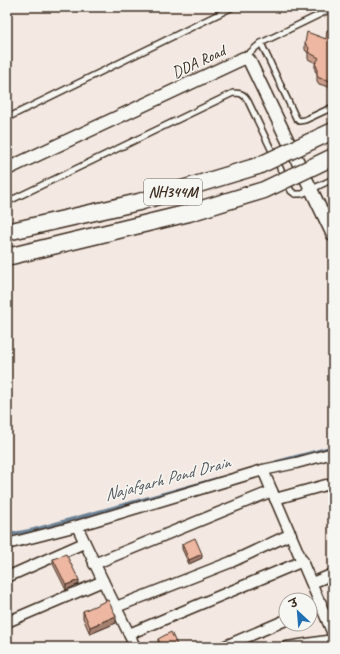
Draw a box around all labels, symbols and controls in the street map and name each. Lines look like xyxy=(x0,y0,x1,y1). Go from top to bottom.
street label: DDA Road xyxy=(169,40,231,83)
road number: NH344M xyxy=(144,179,202,205)
water label: Najafgarh Pond Drain xyxy=(102,451,235,505)
north arrow xyxy=(278,592,318,632)
text: उ xyxy=(286,594,301,611)

